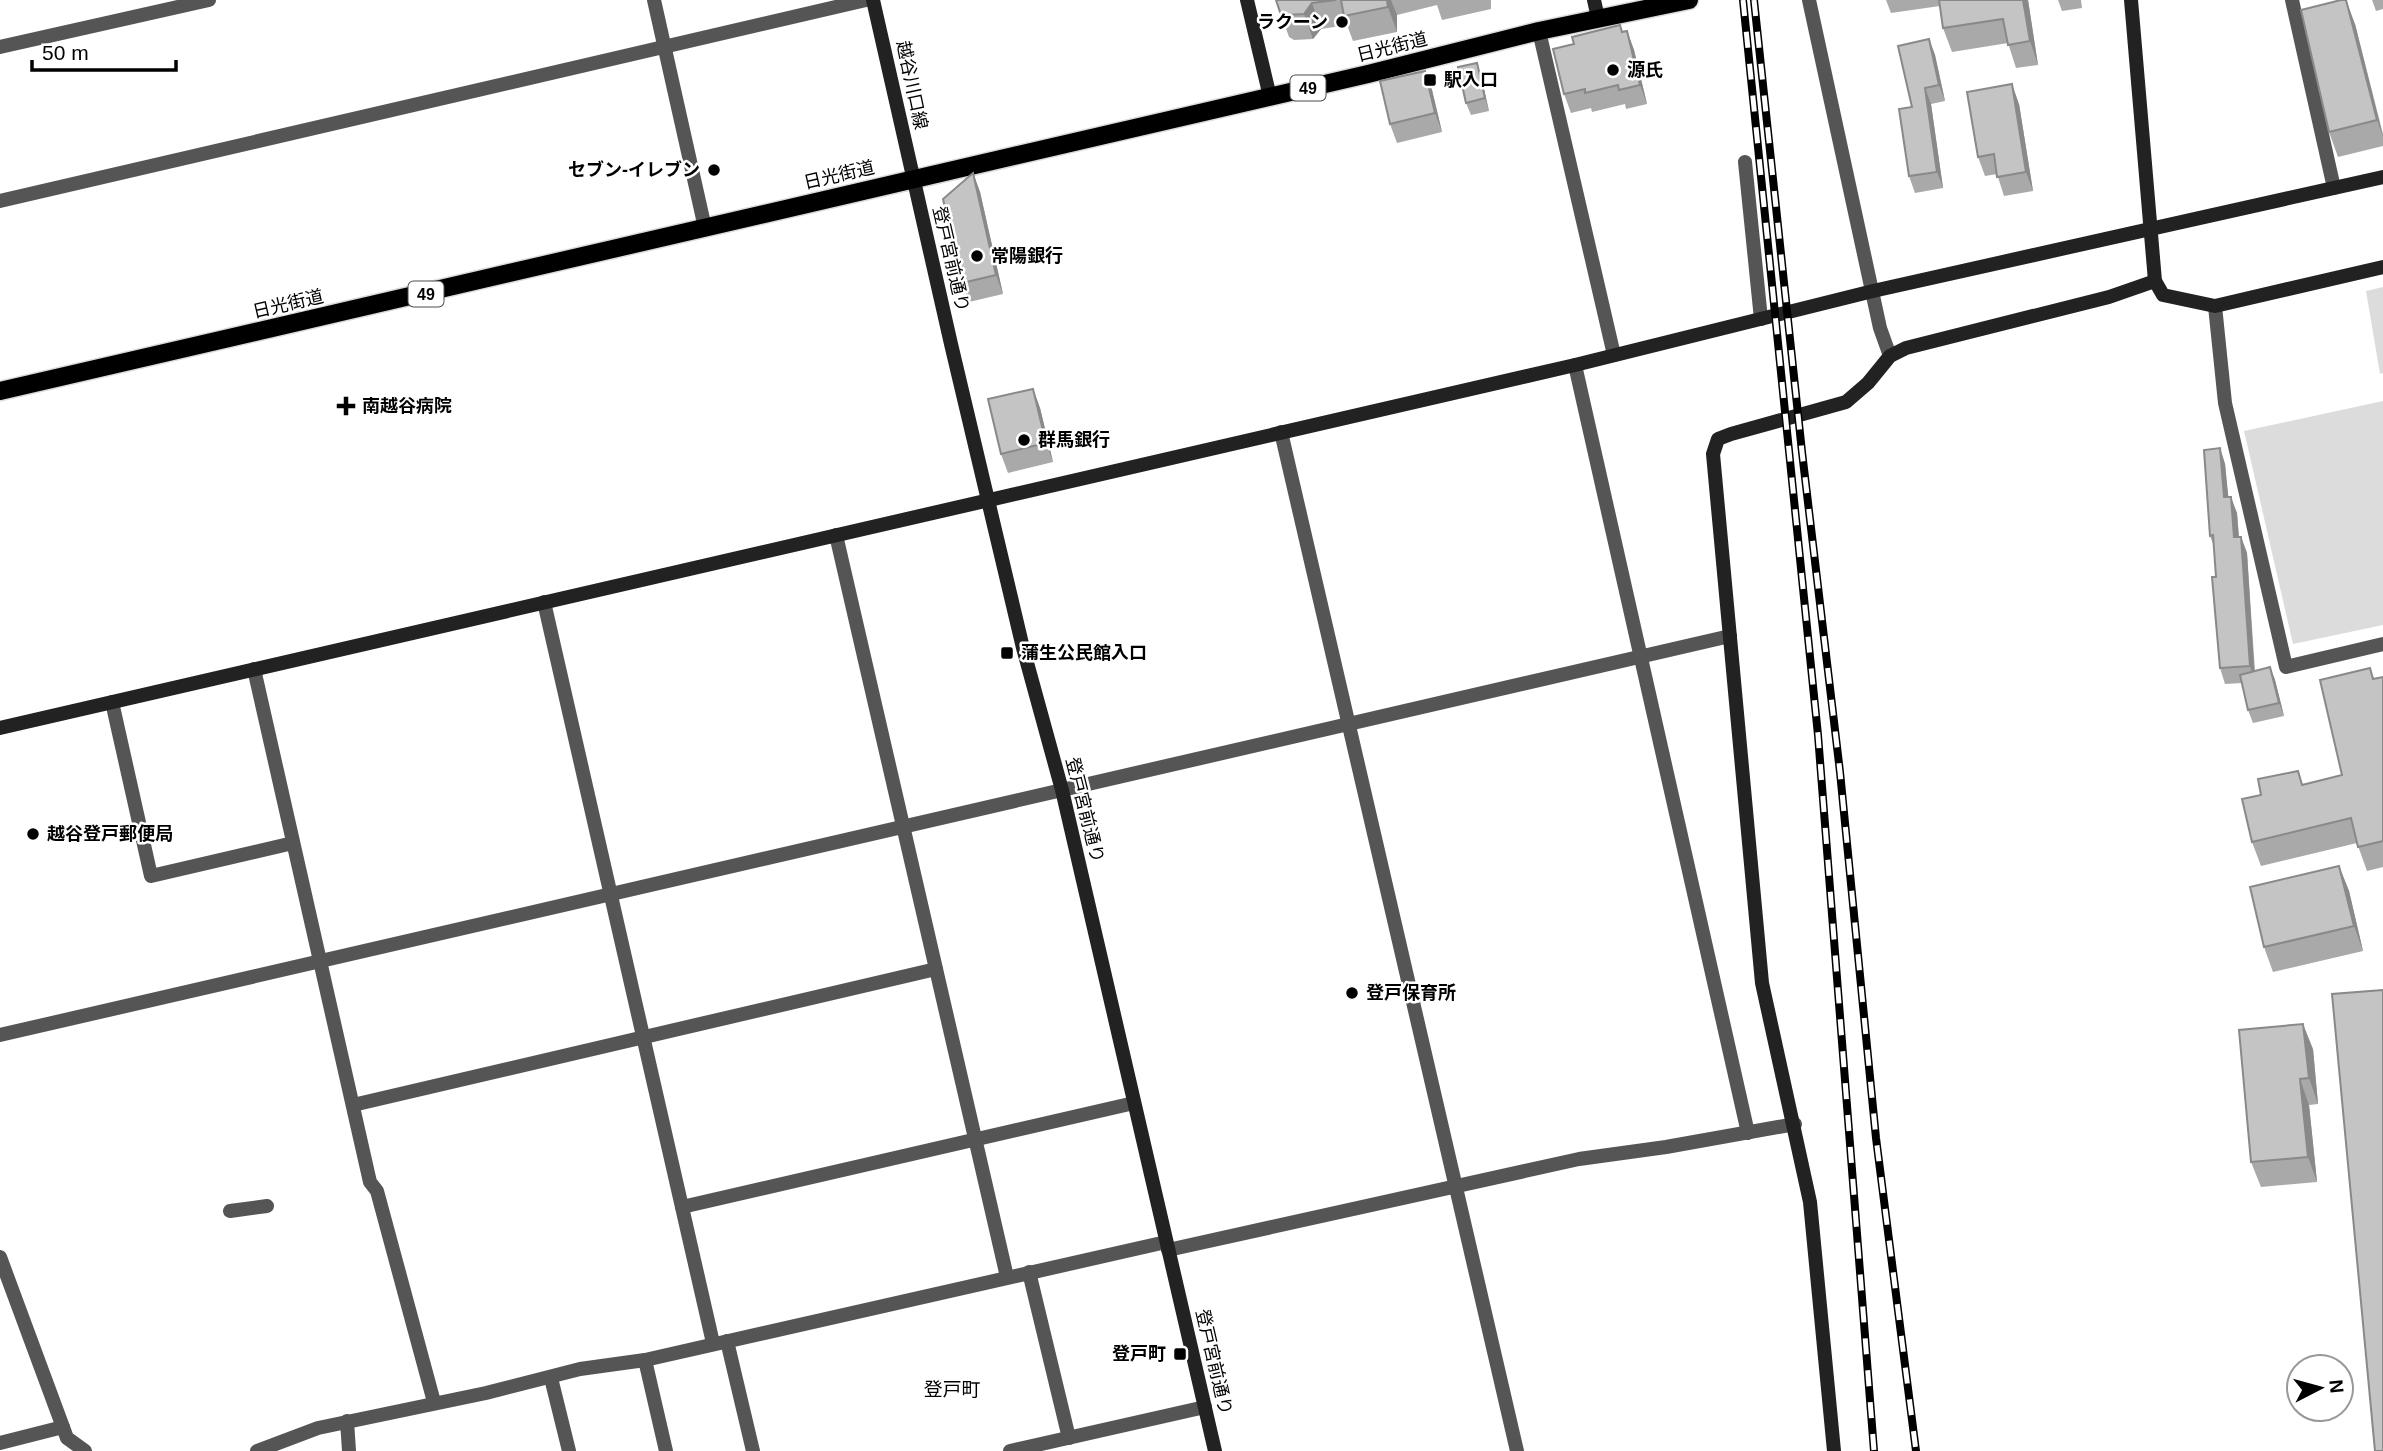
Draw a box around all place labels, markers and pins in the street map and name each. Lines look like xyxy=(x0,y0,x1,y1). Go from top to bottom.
place label: ラクーン xyxy=(1257,12,1328,32)
marker: ラクーン xyxy=(1334,14,1350,30)
place label: 源氏 xyxy=(1627,60,1663,80)
marker: 源氏 xyxy=(1605,62,1621,78)
place label: 駅入口 xyxy=(1444,70,1498,90)
marker: 駅入口 xyxy=(1422,72,1438,88)
place label: セブン-イレブン xyxy=(568,160,700,180)
marker: セブン-イレブン xyxy=(706,162,722,178)
place label: 常陽銀行 xyxy=(991,245,1063,266)
marker: 常陽銀行 xyxy=(969,248,985,264)
marker: 南越谷病院 xyxy=(336,396,356,416)
place label: 南越谷病院 xyxy=(362,396,452,416)
place label: 群馬銀行 xyxy=(1038,429,1110,450)
marker: 群馬銀行 xyxy=(1016,432,1032,448)
place label: 蒲生公民館入口 xyxy=(1021,643,1147,663)
marker: 蒲生公民館入口 xyxy=(999,645,1015,661)
place label: 越谷登戸郵便局 xyxy=(47,824,173,844)
marker: 越谷登戸郵便局 xyxy=(25,826,41,842)
place label: 登戸保育所 xyxy=(1366,983,1456,1003)
marker: 登戸保育所 xyxy=(1344,985,1360,1001)
place label: 登戸町 xyxy=(1112,1344,1166,1364)
marker: 登戸町 xyxy=(1172,1346,1188,1362)

